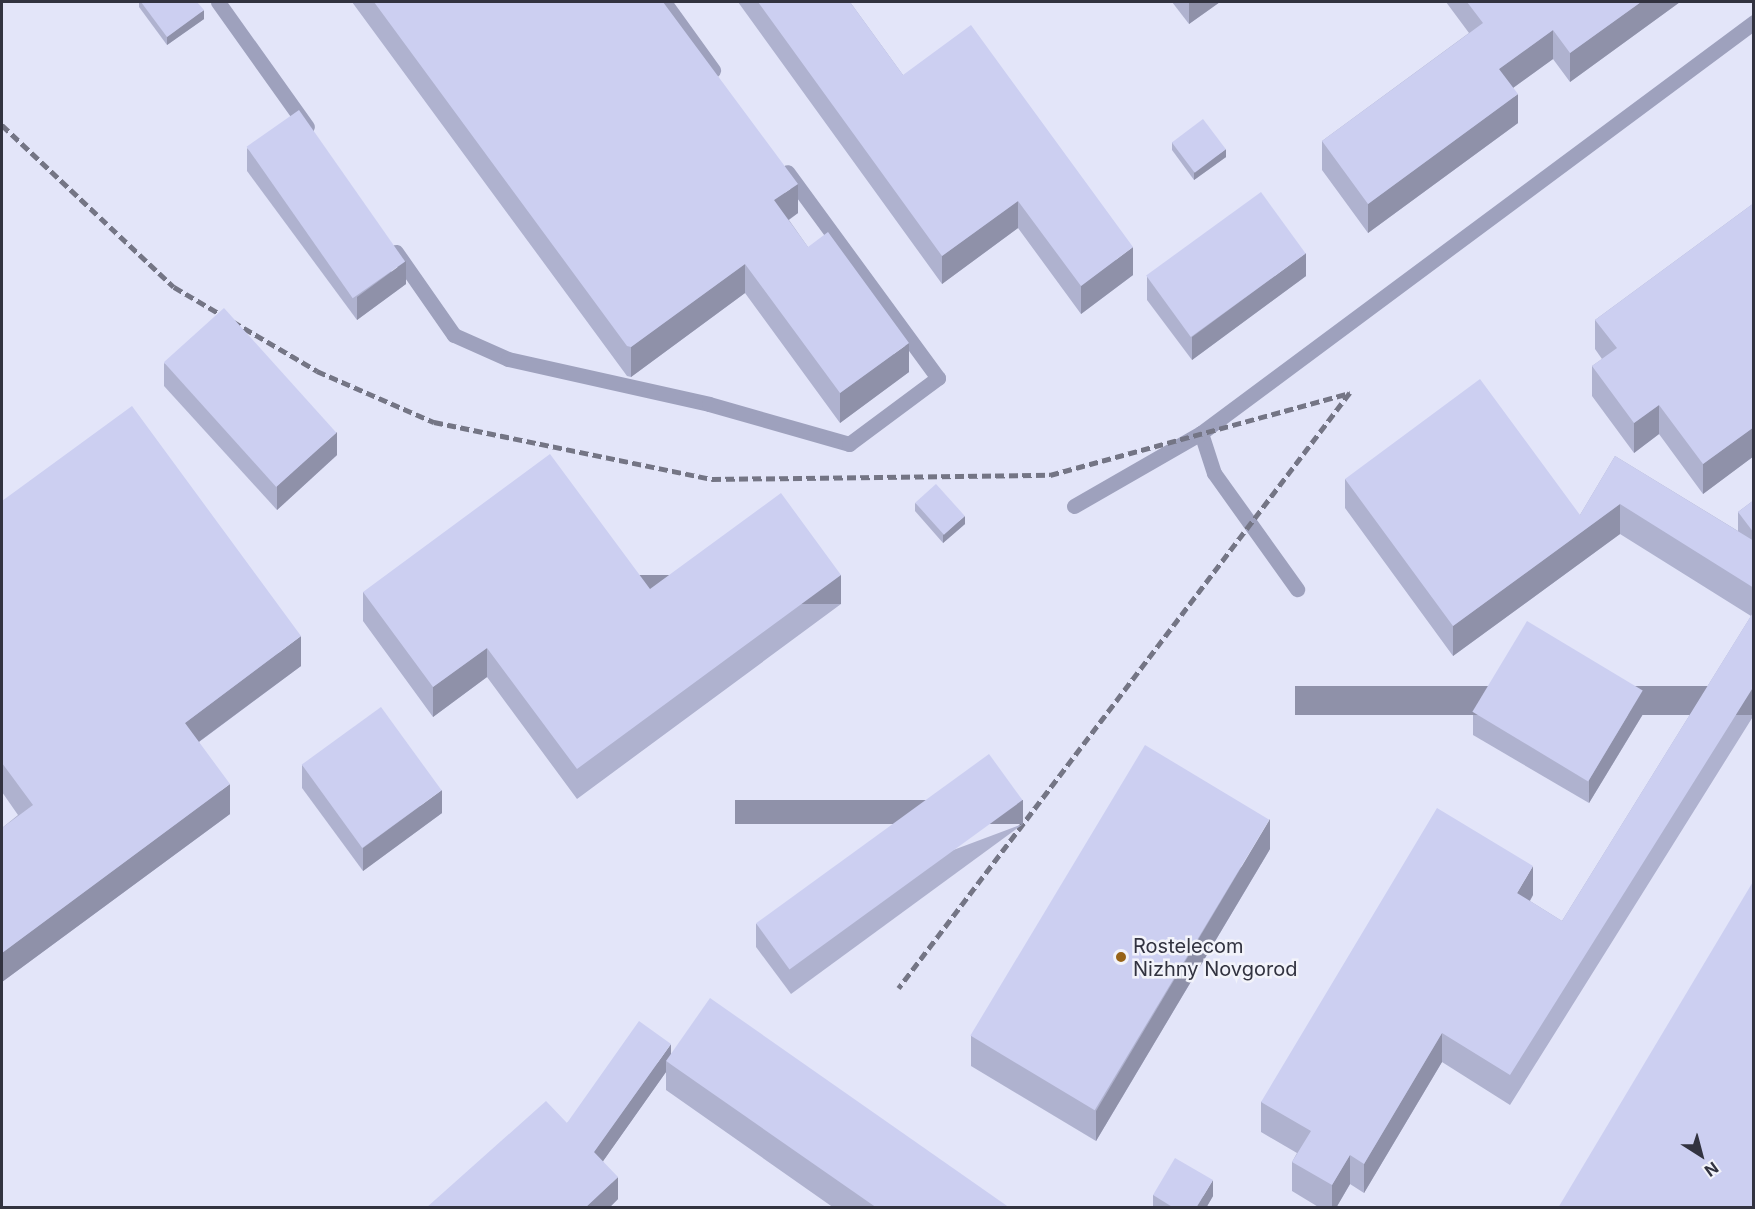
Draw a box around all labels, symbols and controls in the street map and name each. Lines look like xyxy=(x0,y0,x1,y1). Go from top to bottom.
place label: Rostelecom Nizhny Novgorod xyxy=(1133,934,1297,981)
marker: Rostelecom Nizhny Novgorod xyxy=(1114,950,1128,964)
north arrow xyxy=(1671,1125,1731,1185)
text: N xyxy=(1701,1158,1722,1181)

